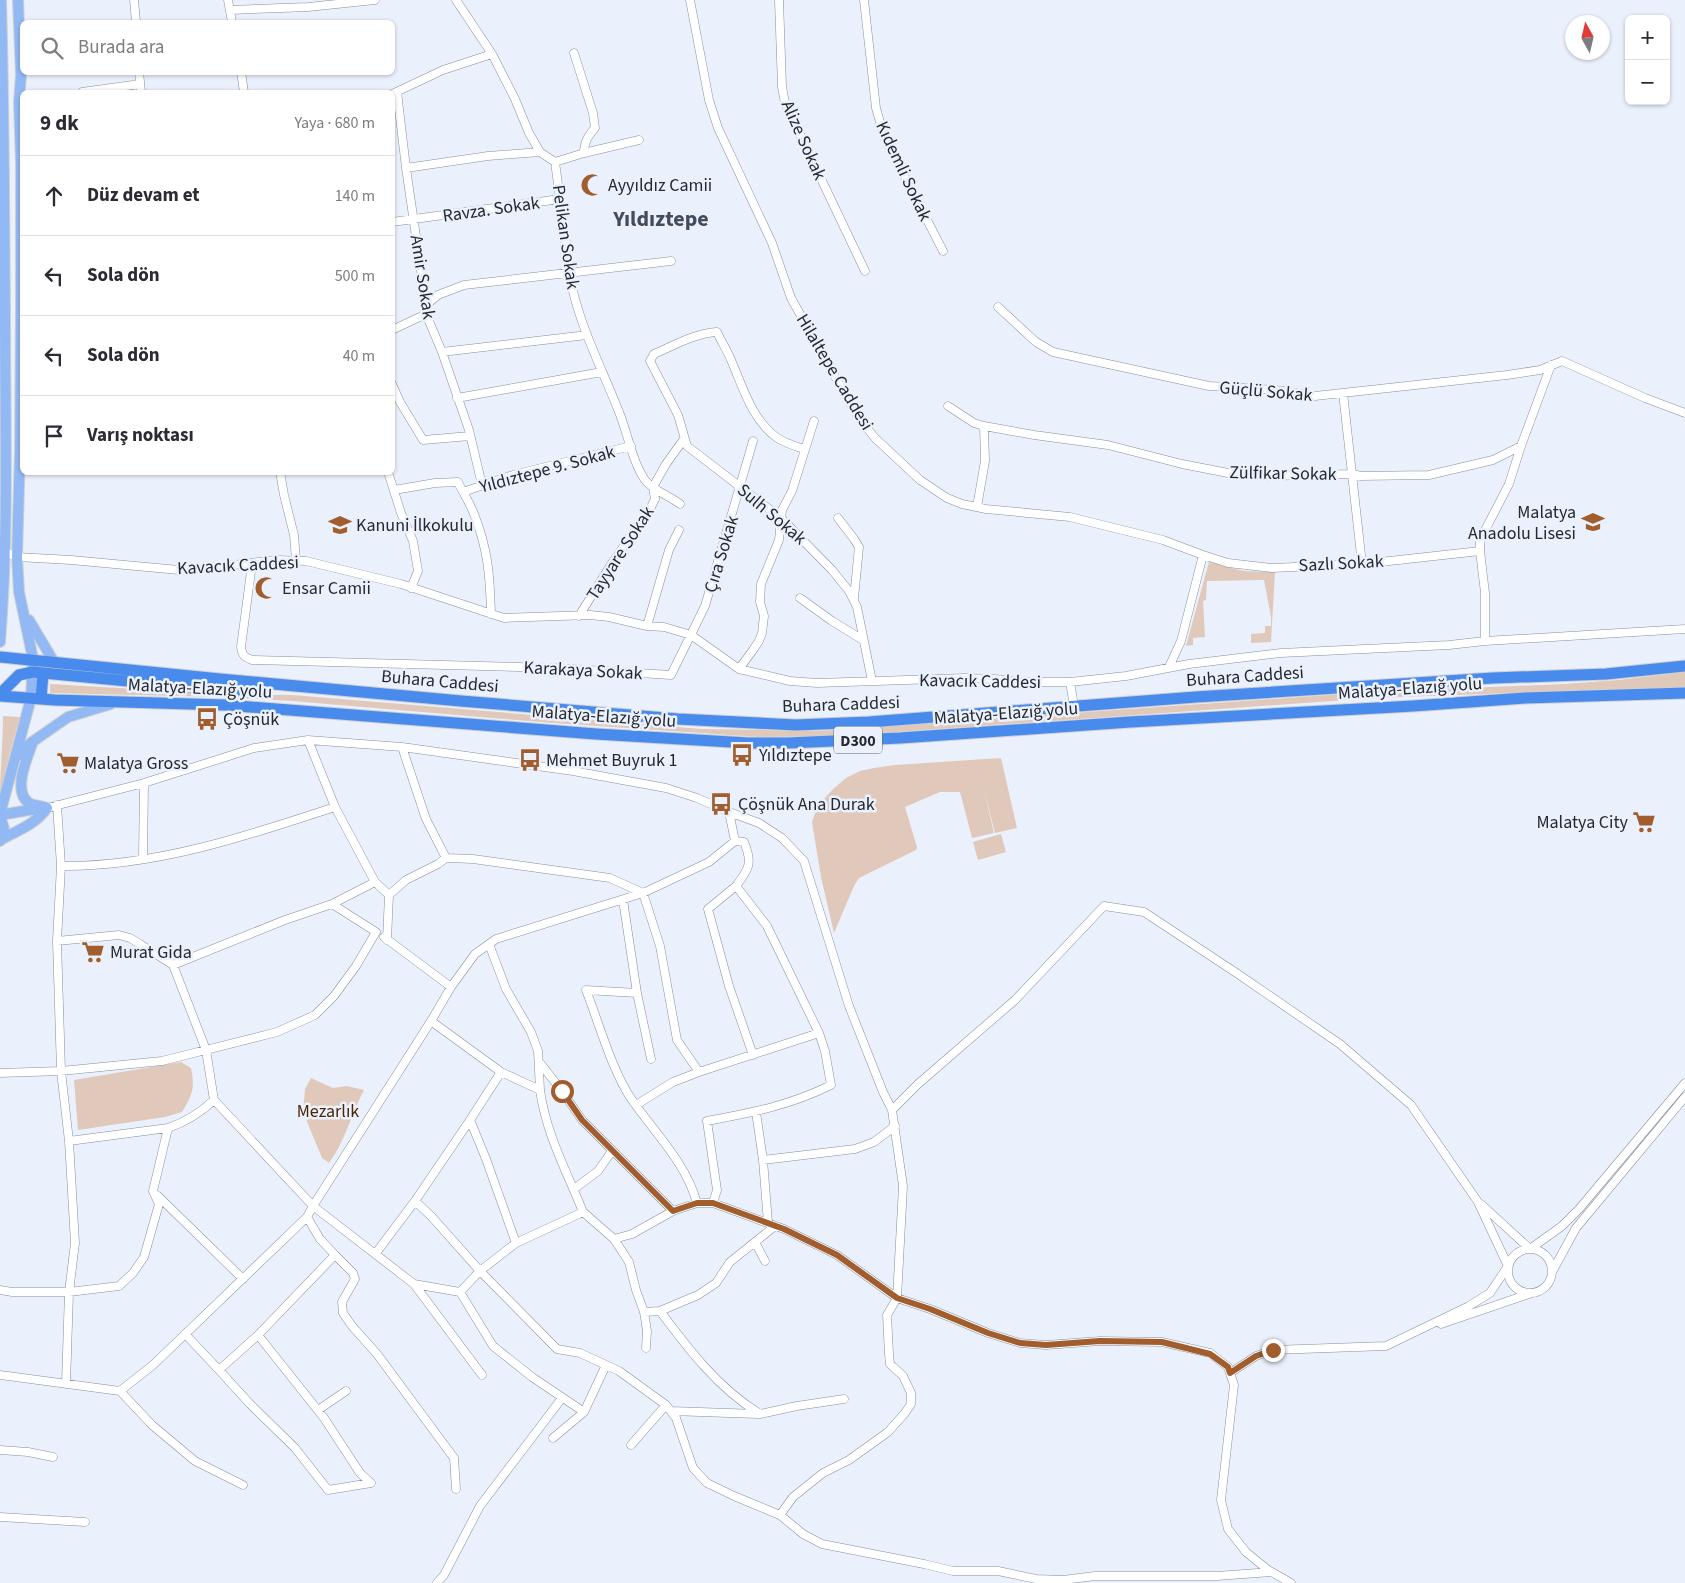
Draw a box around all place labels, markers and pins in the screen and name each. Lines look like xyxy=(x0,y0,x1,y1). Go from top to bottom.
mosque icon: Ayyıldız Camii xyxy=(579,172,605,198)
place label: Ayyıldız Camii xyxy=(608,173,712,198)
place label: Malatya Anadolu Lisesi xyxy=(1468,500,1576,546)
school or university icon: Malatya Anadolu Lisesi xyxy=(1580,509,1606,535)
school or university icon: Kanuni İlkokulu xyxy=(327,512,353,538)
place label: Kanuni İlkokulu xyxy=(356,513,474,538)
mosque icon: Ensar Camii xyxy=(253,575,279,601)
place label: Ensar Camii xyxy=(282,576,371,601)
bus stop icon: Çöşnük xyxy=(194,706,220,732)
place label: Çöşnük xyxy=(223,707,279,732)
bus stop icon: Yıldıztepe xyxy=(729,742,755,768)
place label: Yıldıztepe xyxy=(758,743,832,768)
bus stop icon: Mehmet Buyruk 1 xyxy=(517,747,543,773)
place label: Mehmet Buyruk 1 xyxy=(546,748,677,773)
supermarket icon: Malatya Gross xyxy=(55,750,81,776)
place label: Malatya Gross xyxy=(84,751,188,776)
bus stop icon: Çöşnük Ana Durak xyxy=(708,791,734,817)
place label: Çöşnük Ana Durak xyxy=(738,792,875,817)
supermarket icon: Malatya City xyxy=(1631,809,1657,835)
place label: Malatya City xyxy=(1536,810,1629,835)
supermarket icon: Murat Gida xyxy=(80,939,106,965)
place label: Murat Gida xyxy=(110,940,192,965)

